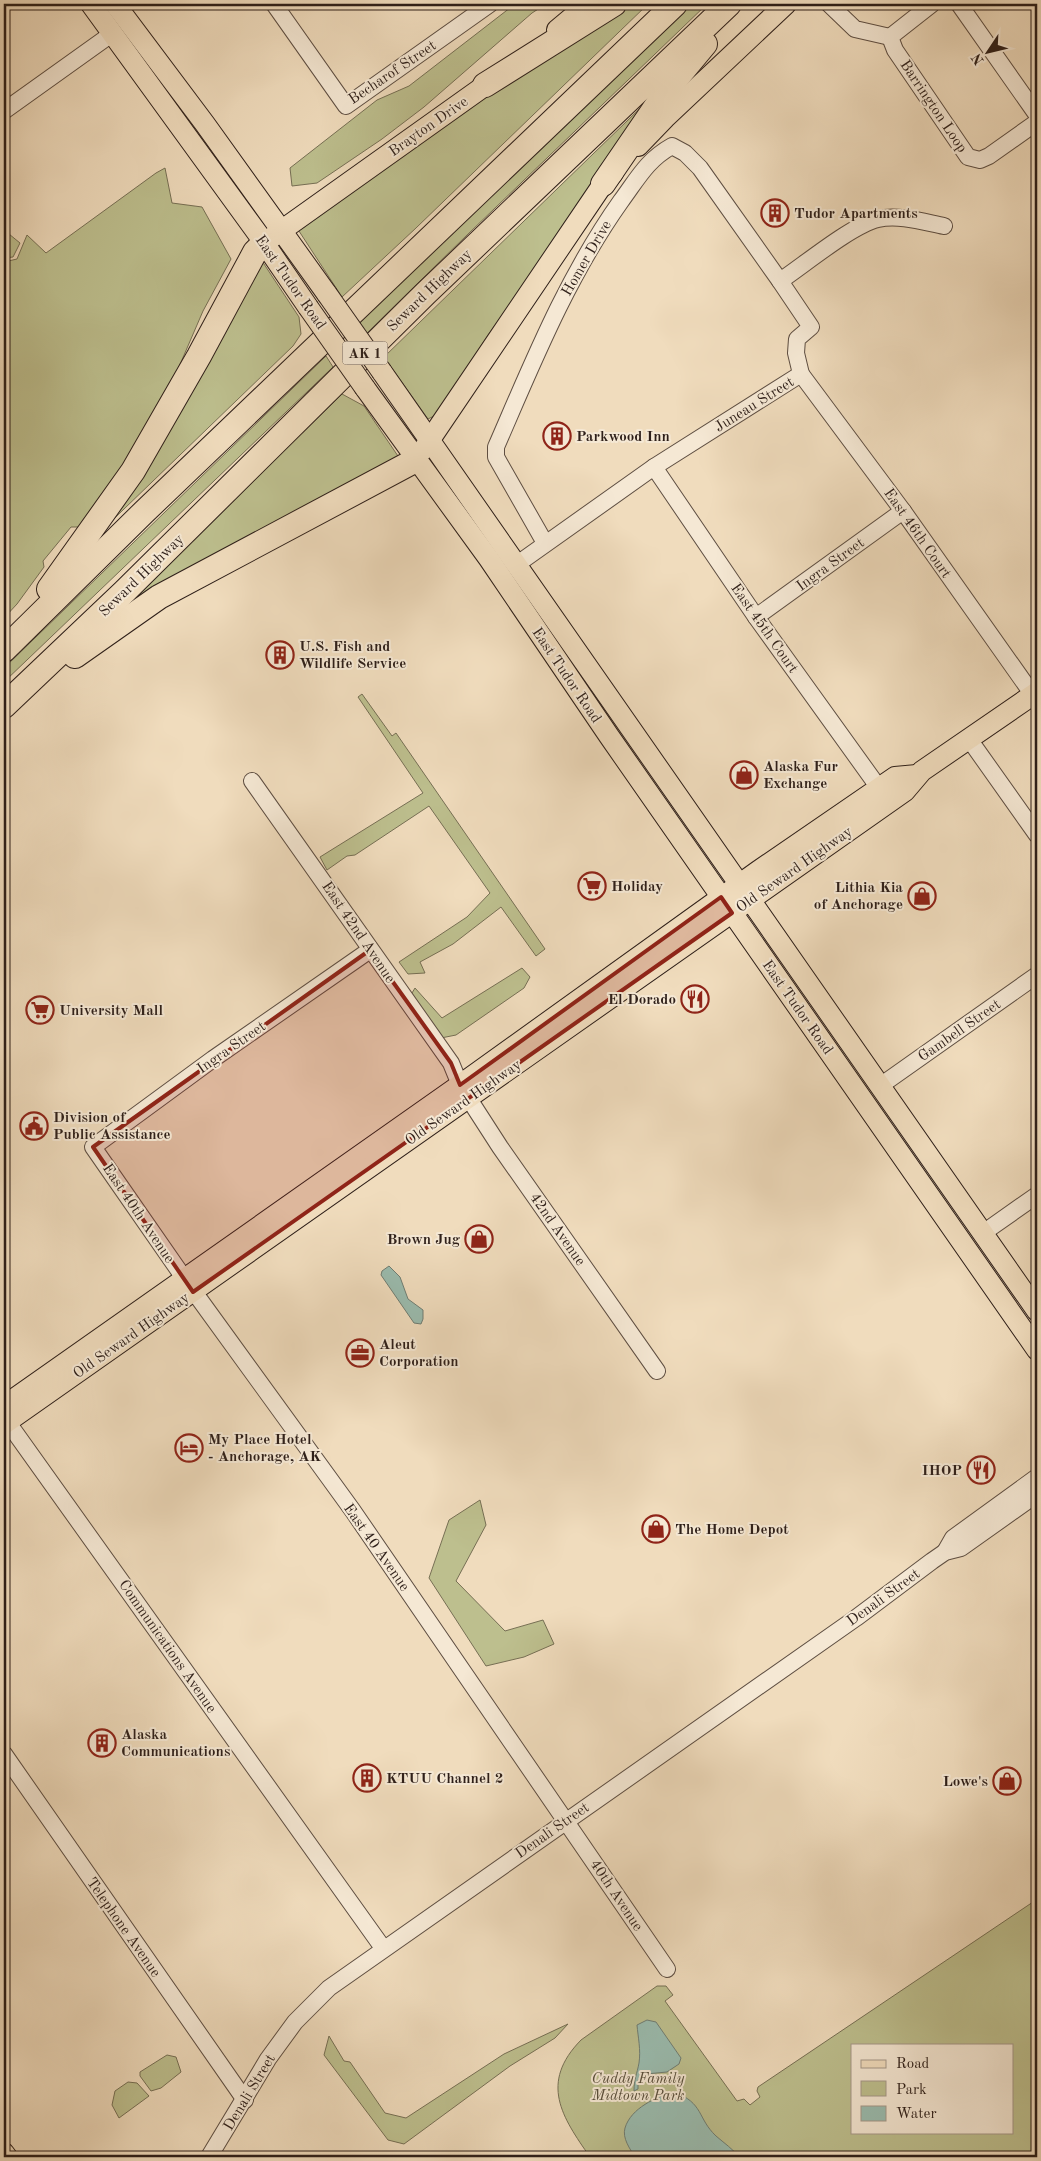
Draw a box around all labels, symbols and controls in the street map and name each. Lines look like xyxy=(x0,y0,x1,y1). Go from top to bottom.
north arrow xyxy=(964,28,1014,78)
street label: Becharof Street xyxy=(346,39,439,108)
text: N xyxy=(969,50,987,67)
street label: Barrington Loop xyxy=(896,58,969,156)
street label: Brayton Drive xyxy=(387,94,471,160)
building icon: Tudor Apartments xyxy=(760,198,790,228)
place label: Tudor Apartments xyxy=(794,207,918,222)
street label: Homer Drive xyxy=(560,218,615,299)
street label: East Tudor Road xyxy=(252,233,328,333)
street label: Seward Highway xyxy=(385,247,475,335)
road number: AK 1 xyxy=(342,342,388,364)
street label: Juneau Street xyxy=(712,375,797,436)
building icon: Parkwood Inn xyxy=(542,421,572,451)
place label: Parkwood Inn xyxy=(576,430,670,445)
street label: East 46th Court xyxy=(880,486,953,581)
street label: Seward Highway xyxy=(97,532,187,620)
street label: Ingra Street xyxy=(794,536,867,595)
street label: East 45th Court xyxy=(727,581,800,676)
street label: East Tudor Road xyxy=(528,625,603,726)
building icon: U.S. Fish and Wildlife Service xyxy=(265,640,295,670)
place label: U.S. Fish and Wildlife Service xyxy=(299,640,406,672)
shop icon: Alaska Fur Exchange xyxy=(729,760,759,790)
place label: Alaska Fur Exchange xyxy=(763,760,839,792)
street label: Old Seward Highway xyxy=(734,825,856,916)
supermarket icon: Holiday xyxy=(577,871,607,901)
street label: East 42nd Avenue xyxy=(318,879,397,986)
place label: Holiday xyxy=(611,880,663,895)
place label: Lithia Kia of Anchorage xyxy=(814,881,903,913)
shop icon: Lithia Kia of Anchorage xyxy=(907,881,937,911)
street label: East Tudor Road xyxy=(759,958,835,1058)
restaurant icon: El Dorado xyxy=(680,984,710,1014)
place label: El Dorado xyxy=(608,993,676,1008)
supermarket icon: University Mall xyxy=(25,995,55,1025)
street label: Gambell Street xyxy=(916,997,1004,1065)
place label: University Mall xyxy=(59,1004,163,1019)
street label: Ingra Street xyxy=(195,1019,269,1077)
street label: Old Seward Highway xyxy=(403,1058,525,1149)
public building icon: Division of Public Assistance xyxy=(19,1111,49,1141)
place label: Division of Public Assistance xyxy=(53,1111,171,1143)
street label: East 40th Avenue xyxy=(99,1161,177,1266)
street label: 42nd Avenue xyxy=(526,1191,587,1269)
shop icon: Brown Jug xyxy=(464,1224,494,1254)
place label: Brown Jug xyxy=(387,1233,461,1248)
street label: Old Seward Highway xyxy=(71,1291,193,1382)
office icon: Aleut Corporation xyxy=(345,1338,375,1368)
place label: Aleut Corporation xyxy=(379,1338,459,1370)
hotel icon: My Place Hotel - Anchorage, AK xyxy=(174,1433,204,1463)
place label: My Place Hotel - Anchorage, AK xyxy=(208,1433,322,1465)
restaurant icon: IHOP xyxy=(966,1455,996,1485)
place label: IHOP xyxy=(922,1464,962,1479)
street label: East 40 Avenue xyxy=(340,1501,411,1594)
shop icon: The Home Depot xyxy=(641,1514,671,1544)
place label: The Home Depot xyxy=(675,1523,789,1538)
street label: Denali Street xyxy=(845,1567,923,1630)
street label: Communications Avenue xyxy=(115,1578,218,1716)
building icon: Alaska Communications xyxy=(87,1728,117,1758)
place label: Alaska Communications xyxy=(121,1728,230,1760)
building icon: KTUU Channel 2 xyxy=(352,1763,382,1793)
shop icon: Lowe's xyxy=(992,1766,1022,1796)
place label: KTUU Channel 2 xyxy=(386,1772,504,1787)
place label: Lowe's xyxy=(943,1775,988,1790)
street label: Denali Street xyxy=(513,1800,592,1862)
street label: 40th Avenue xyxy=(586,1857,645,1934)
street label: Telephone Avenue xyxy=(83,1875,163,1980)
legend xyxy=(851,2044,1014,2134)
street label: Denali Street xyxy=(222,2052,279,2134)
text: Road xyxy=(896,2057,930,2072)
park label: Cuddy Family Midtown Park xyxy=(591,2072,685,2104)
text: Park xyxy=(896,2083,927,2098)
text: Water xyxy=(896,2107,937,2122)

